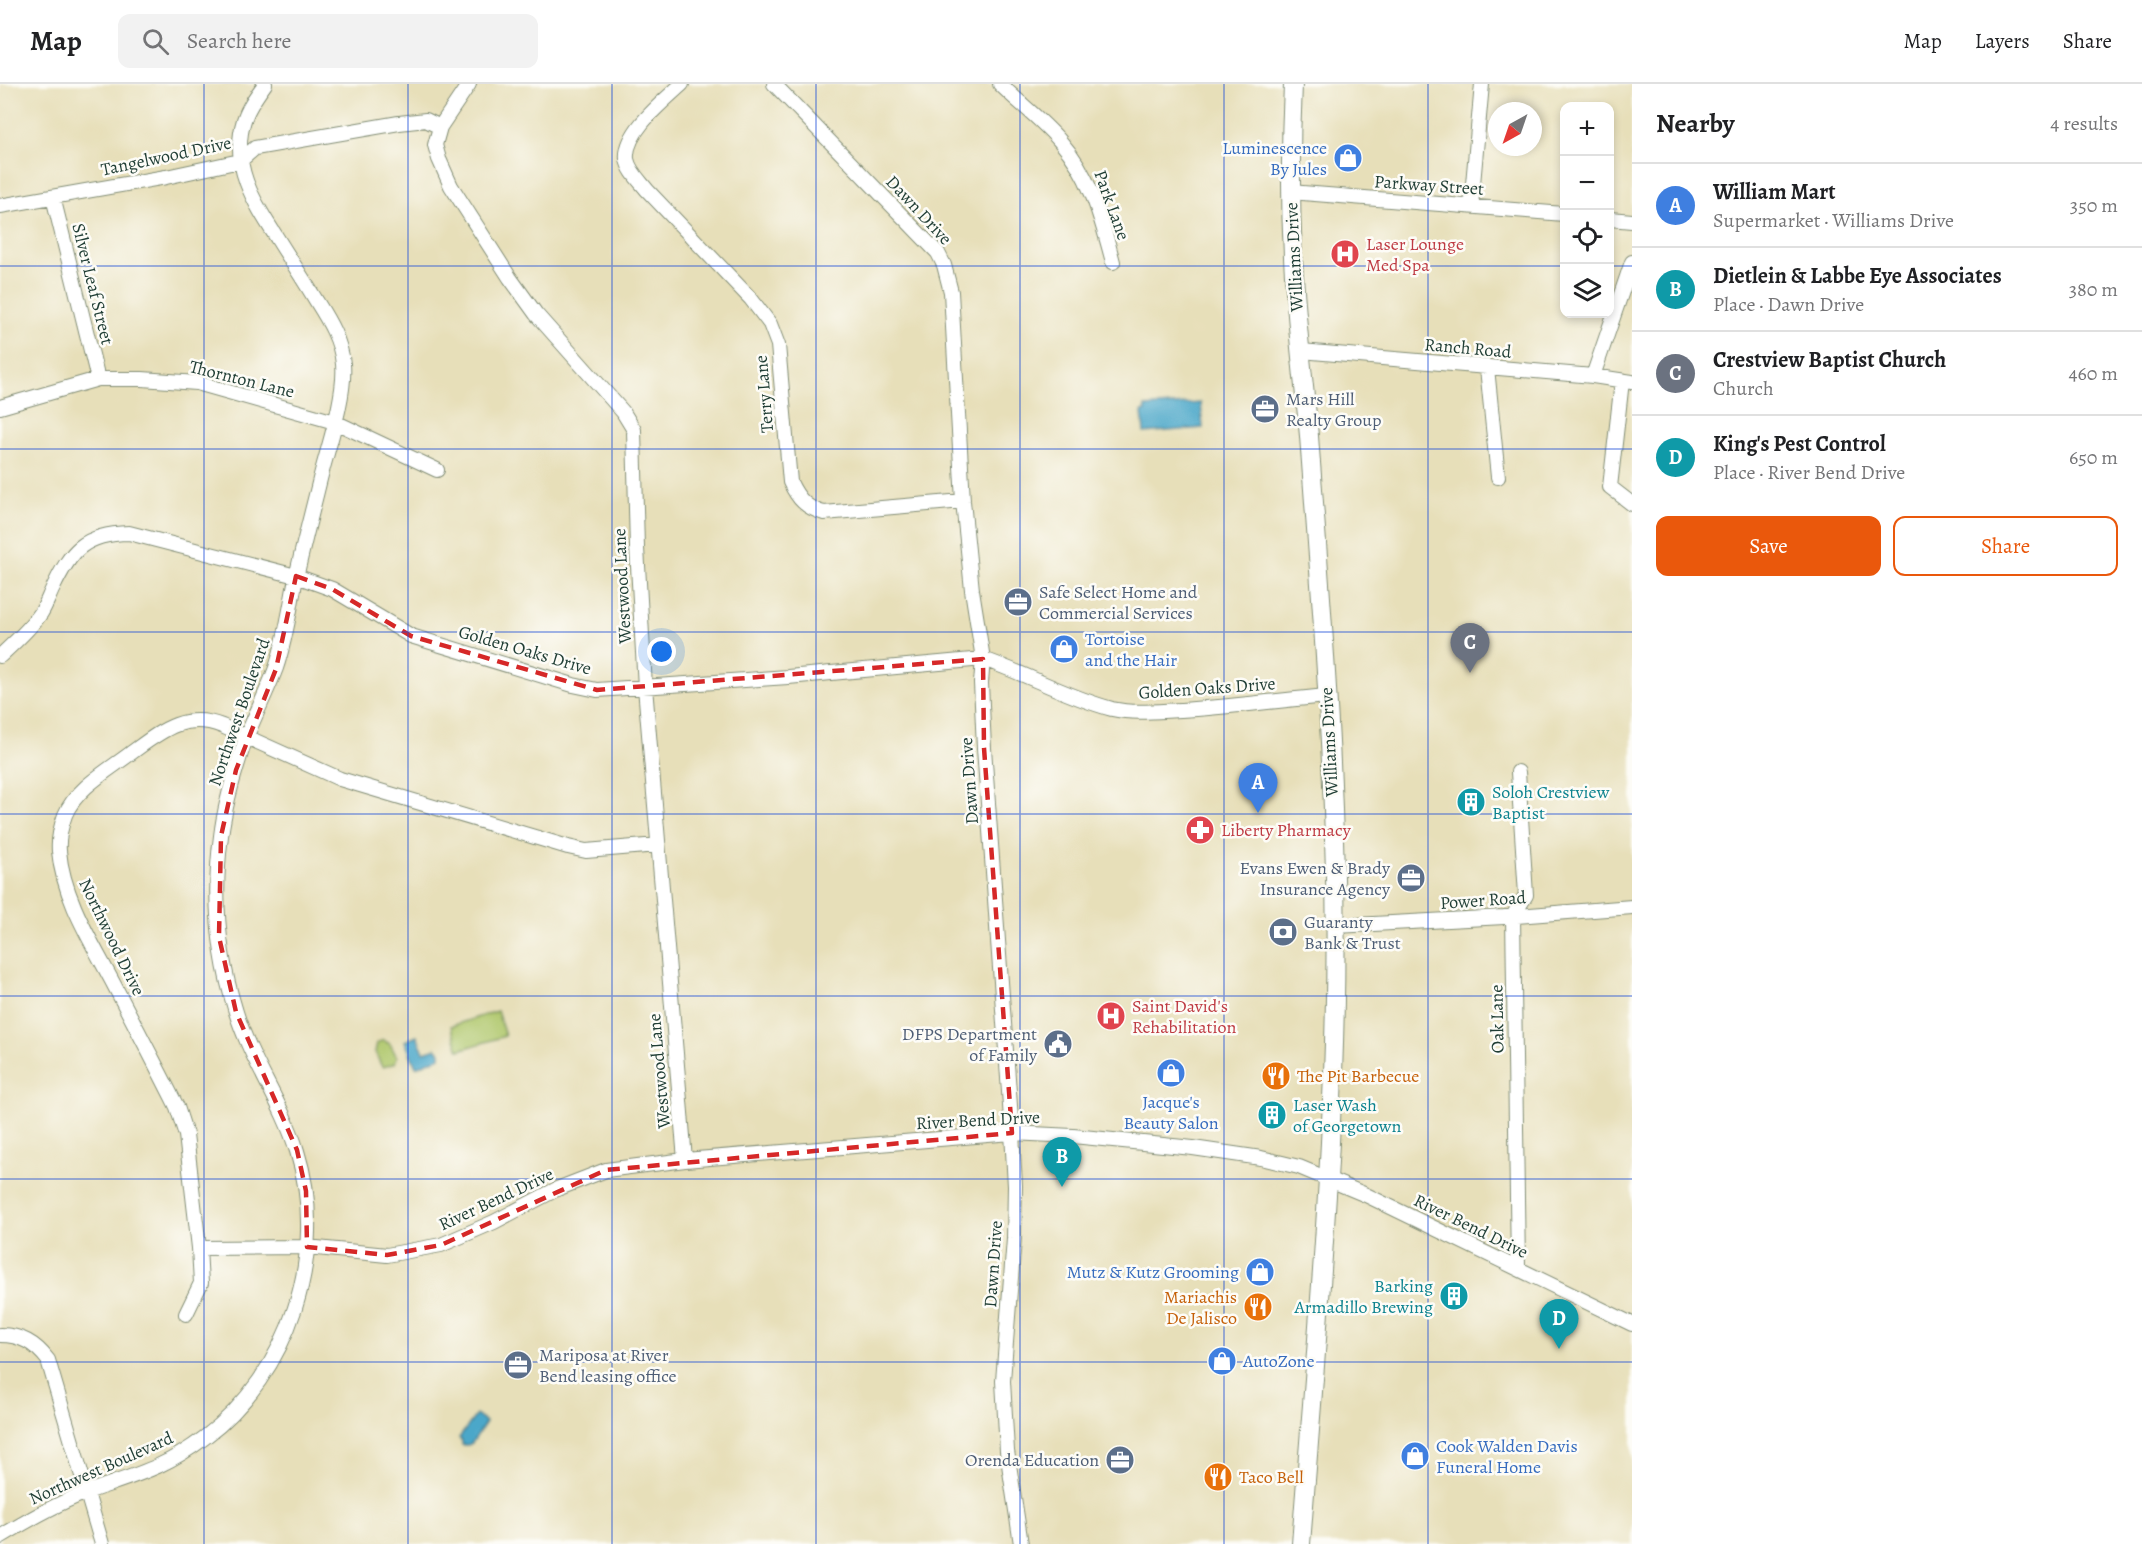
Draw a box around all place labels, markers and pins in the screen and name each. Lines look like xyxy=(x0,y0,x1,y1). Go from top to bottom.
place label: Luminescence By Jules xyxy=(1222,136,1327,181)
shop icon: Luminescence By Jules xyxy=(1332,142,1364,174)
place label: Laser Lounge Med Spa xyxy=(1366,232,1464,277)
hospital icon: Laser Lounge Med Spa xyxy=(1329,238,1361,270)
place label: Mars Hill Realty Group xyxy=(1286,387,1381,432)
office icon: Mars Hill Realty Group xyxy=(1249,393,1281,425)
place label: Safe Select Home and Commercial Services xyxy=(1039,580,1198,625)
office icon: Safe Select Home and Commercial Services xyxy=(1002,586,1034,618)
pin: C xyxy=(1450,624,1490,673)
place label: Tortoise and the Hair xyxy=(1085,627,1177,672)
shop icon: Tortoise and the Hair xyxy=(1048,633,1080,665)
pin: A xyxy=(1238,764,1278,813)
place label: Soloh Crestview Baptist xyxy=(1492,780,1610,825)
building icon: Soloh Crestview Baptist xyxy=(1455,786,1487,818)
pharmacy icon: Liberty Pharmacy xyxy=(1184,814,1216,846)
place label: Liberty Pharmacy xyxy=(1221,818,1352,842)
place label: Evans Ewen & Brady Insurance Agency xyxy=(1240,856,1391,901)
office icon: Evans Ewen & Brady Insurance Agency xyxy=(1395,862,1427,894)
place label: Guaranty Bank & Trust xyxy=(1304,910,1401,955)
bank icon: Guaranty Bank & Trust xyxy=(1267,916,1299,948)
place label: Saint David's Rehabilitation xyxy=(1132,994,1237,1039)
hospital icon: Saint David's Rehabilitation xyxy=(1095,1000,1127,1032)
place label: DFPS Department of Family xyxy=(902,1022,1038,1067)
public building icon: DFPS Department of Family xyxy=(1042,1028,1074,1060)
shop icon: Jacque's Beauty Salon xyxy=(1155,1057,1187,1089)
restaurant icon: The Pit Barbecue xyxy=(1260,1060,1292,1092)
place label: The Pit Barbecue xyxy=(1297,1064,1419,1088)
place label: Jacque's Beauty Salon xyxy=(1123,1090,1219,1135)
place label: Laser Wash of Georgetown xyxy=(1293,1093,1401,1138)
building icon: Laser Wash of Georgetown xyxy=(1256,1099,1288,1131)
pin: B xyxy=(1042,1138,1082,1187)
shop icon: Mutz & Kutz Grooming xyxy=(1244,1256,1276,1288)
place label: Mutz & Kutz Grooming xyxy=(1067,1260,1239,1284)
place label: Barking Armadillo Brewing xyxy=(1294,1274,1433,1319)
building icon: Barking Armadillo Brewing xyxy=(1438,1280,1470,1312)
place label: Mariachis De Jalisco xyxy=(1164,1285,1237,1330)
restaurant icon: Mariachis De Jalisco xyxy=(1242,1291,1274,1323)
pin: D xyxy=(1540,1300,1578,1349)
place label: Mariposa at River Bend leasing office xyxy=(539,1343,677,1388)
shop icon: AutoZone xyxy=(1206,1345,1238,1377)
office icon: Mariposa at River Bend leasing office xyxy=(502,1349,534,1381)
place label: AutoZone xyxy=(1242,1349,1315,1373)
place label: Cook Walden Davis Funeral Home xyxy=(1436,1434,1578,1479)
shop icon: Cook Walden Davis Funeral Home xyxy=(1399,1440,1431,1472)
office icon: Orenda Education xyxy=(1104,1444,1136,1476)
place label: Orenda Education xyxy=(965,1448,1099,1472)
restaurant icon: Taco Bell xyxy=(1202,1461,1234,1493)
place label: Taco Bell xyxy=(1239,1465,1304,1489)

